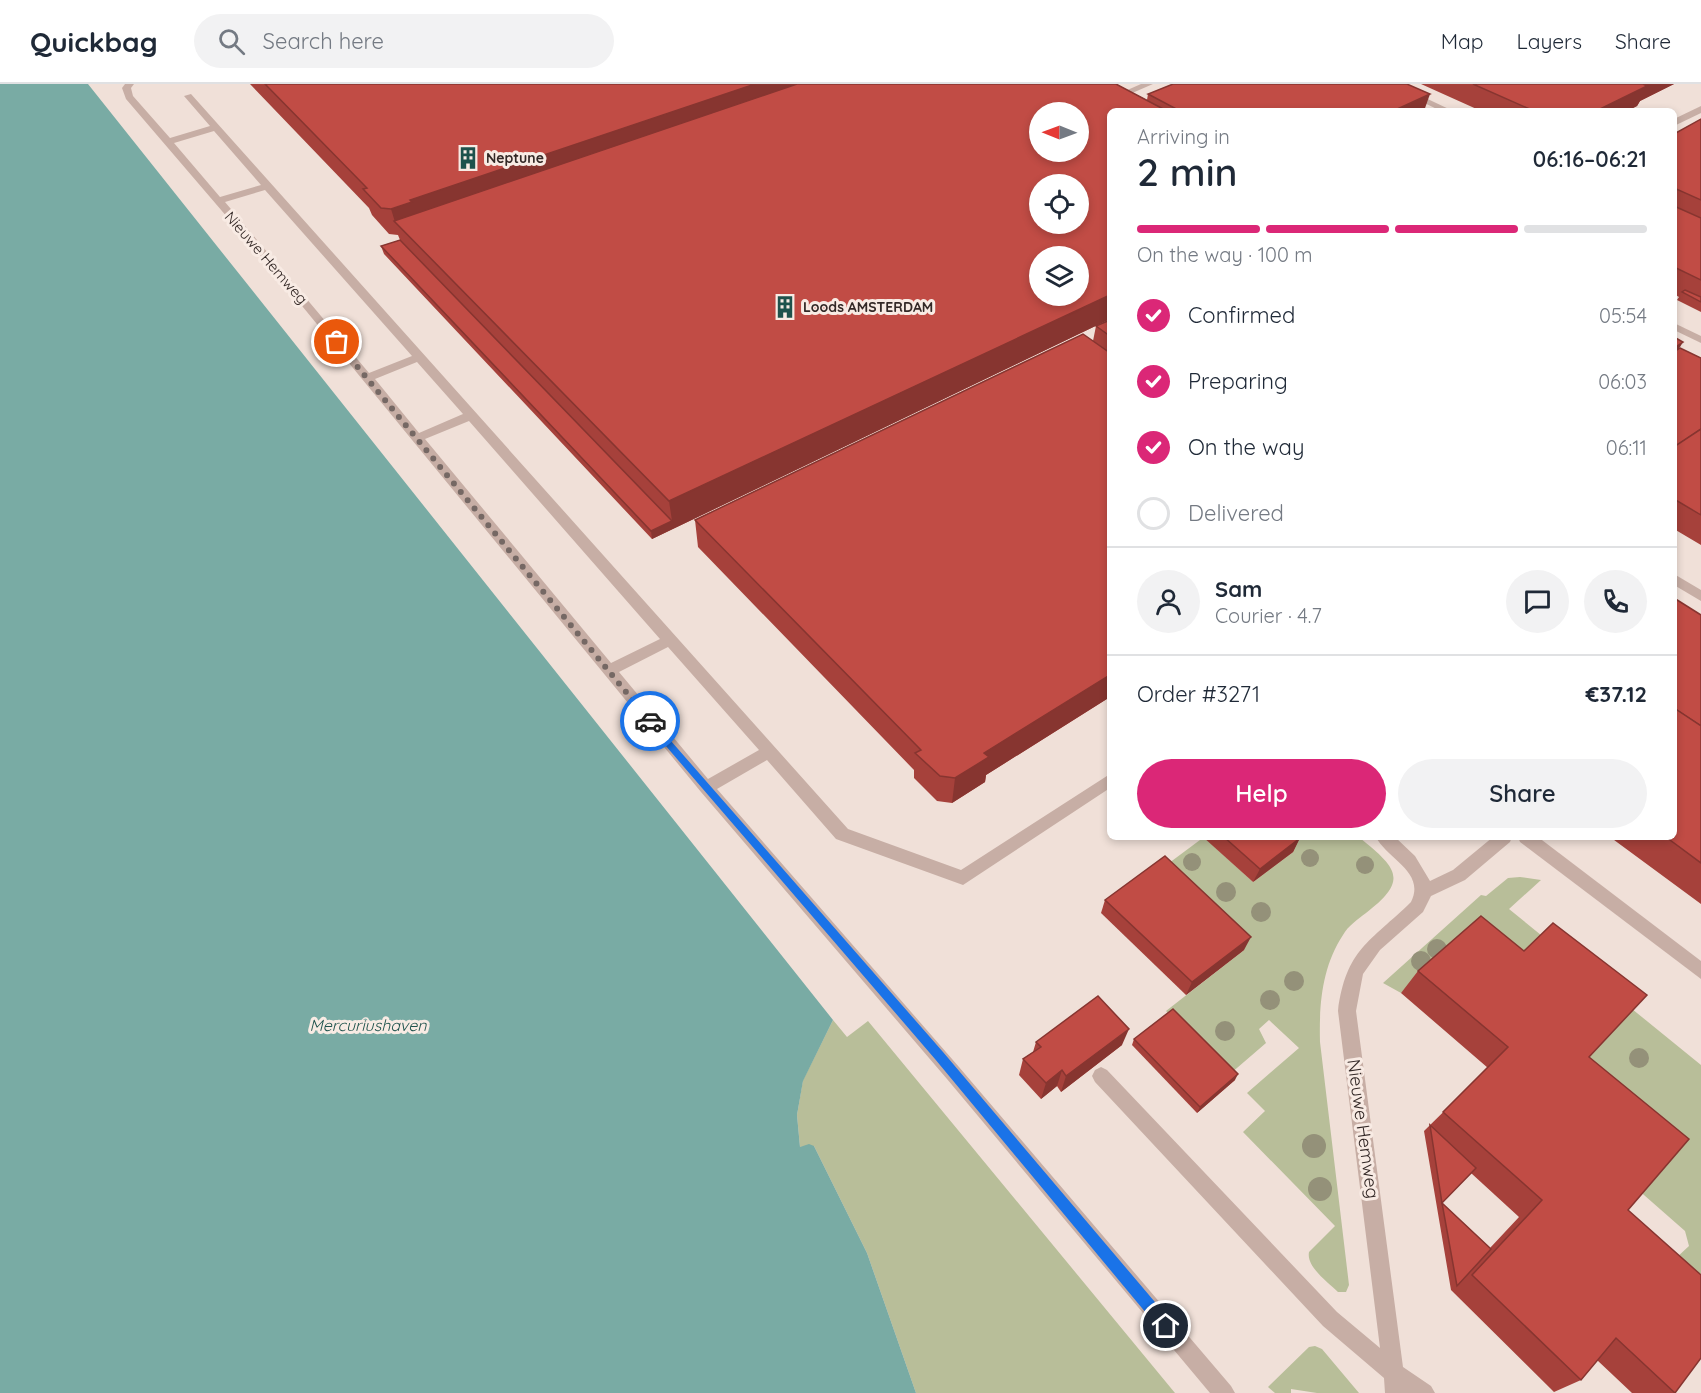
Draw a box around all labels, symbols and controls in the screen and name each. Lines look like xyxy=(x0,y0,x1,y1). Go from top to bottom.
search box xyxy=(194,14,614,68)
text: Quickbag xyxy=(30,24,158,59)
icon: search xyxy=(215,25,248,58)
text: Search here xyxy=(263,27,384,55)
text: Map xyxy=(1441,28,1484,54)
text: Layers xyxy=(1517,28,1582,54)
text: Share xyxy=(1615,28,1671,54)
north arrow xyxy=(1029,102,1089,162)
map controls xyxy=(1029,102,1089,306)
text: Arriving in xyxy=(1137,124,1230,149)
building icon: Neptune xyxy=(455,145,481,171)
text: 06:16–06:21 xyxy=(1533,145,1647,173)
text: 2 min xyxy=(1137,147,1238,196)
place label: Neptune xyxy=(486,149,544,167)
button: locate xyxy=(1029,174,1089,234)
street label: Nieuwe Hemweg xyxy=(221,207,312,308)
text: On the way · 100 m xyxy=(1137,242,1313,267)
button: layers xyxy=(1029,246,1089,306)
building icon: Loods AMSTERDAM xyxy=(772,294,798,320)
place label: Loods AMSTERDAM xyxy=(803,298,933,316)
icon: check xyxy=(1137,299,1170,332)
text: Confirmed xyxy=(1188,301,1295,329)
text: 05:54 xyxy=(1599,303,1647,328)
pin xyxy=(311,316,362,367)
icon: bag xyxy=(320,325,353,358)
icon: check xyxy=(1137,365,1170,398)
text: Preparing xyxy=(1188,367,1288,395)
text: 06:03 xyxy=(1598,369,1647,394)
icon: check xyxy=(1137,431,1170,464)
text: On the way xyxy=(1188,433,1304,461)
text: 06:11 xyxy=(1606,435,1647,460)
text: Delivered xyxy=(1188,499,1284,527)
button: person xyxy=(1137,570,1200,633)
button: chat xyxy=(1506,570,1569,633)
button: phone xyxy=(1584,570,1647,633)
text: Sam xyxy=(1215,575,1262,603)
text: Courier · 4.7 xyxy=(1215,603,1322,628)
text: Order #3271 xyxy=(1137,680,1260,708)
text: €37.12 xyxy=(1585,680,1647,708)
courier xyxy=(620,691,680,751)
icon: car xyxy=(634,705,667,738)
button: Help xyxy=(1137,759,1386,828)
button: Share xyxy=(1398,759,1647,828)
water label: Mercuriushaven xyxy=(310,1015,427,1035)
street label: Nieuwe Hemweg xyxy=(1342,1058,1385,1200)
pin xyxy=(1140,1300,1191,1351)
icon: home xyxy=(1149,1309,1182,1342)

